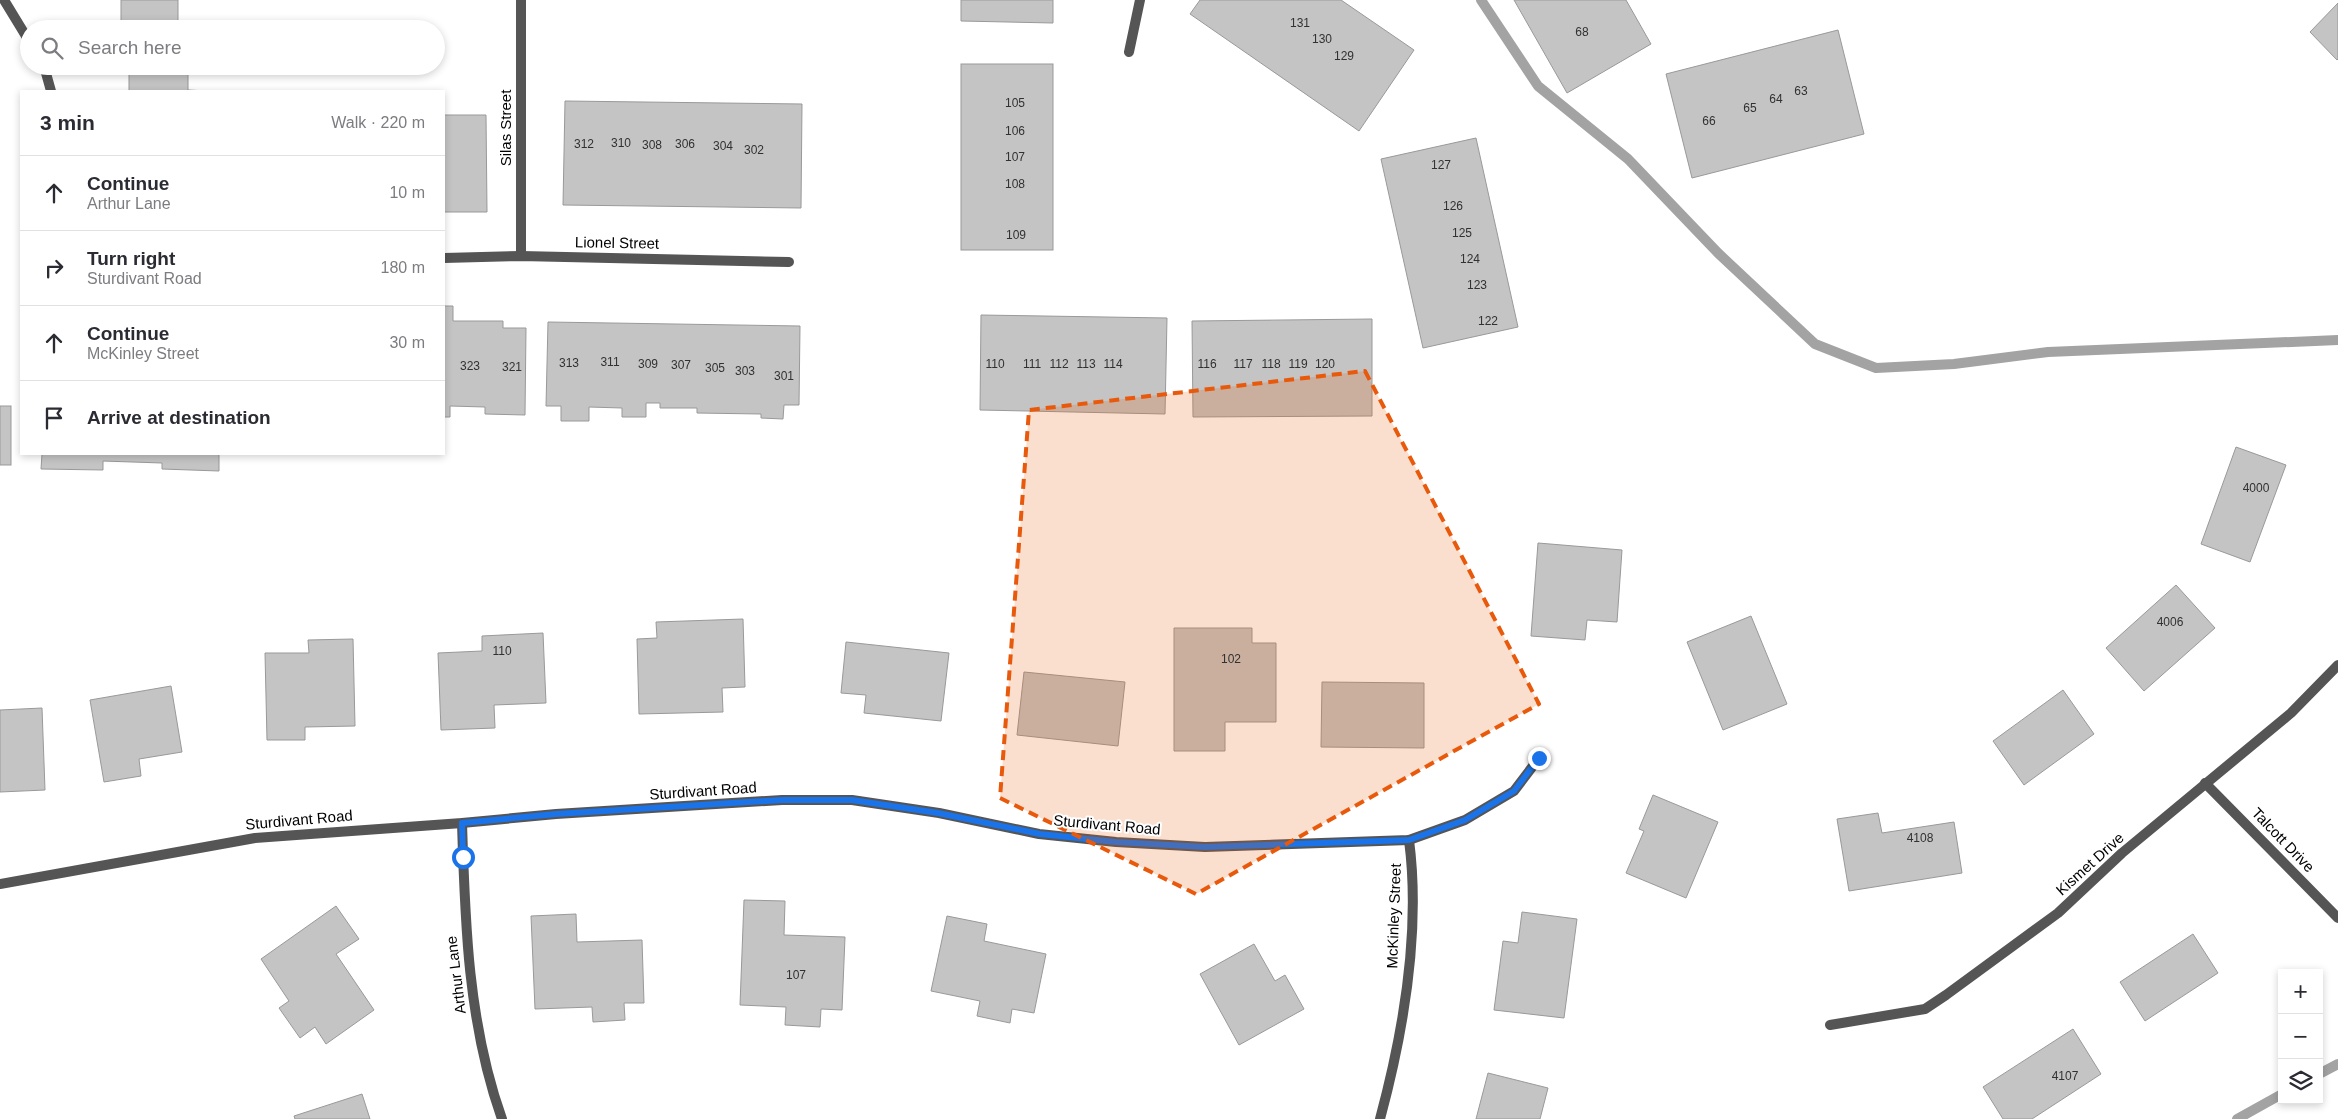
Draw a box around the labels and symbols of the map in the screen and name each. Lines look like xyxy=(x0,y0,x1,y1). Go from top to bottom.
house number: 131 xyxy=(1290,16,1310,30)
house number: 68 xyxy=(1575,25,1589,39)
house number: 130 xyxy=(1312,32,1332,46)
house number: 129 xyxy=(1334,49,1354,63)
house number: 63 xyxy=(1794,84,1808,98)
street label: Silas Street xyxy=(497,89,514,166)
house number: 64 xyxy=(1769,92,1783,106)
house number: 105 xyxy=(1005,96,1025,110)
house number: 65 xyxy=(1743,101,1757,115)
house number: 66 xyxy=(1702,114,1716,128)
house number: 106 xyxy=(1005,124,1025,138)
house number: 310 xyxy=(611,136,631,150)
house number: 312 xyxy=(574,137,594,151)
house number: 306 xyxy=(675,137,695,151)
house number: 308 xyxy=(642,138,662,152)
house number: 304 xyxy=(713,139,733,153)
house number: 302 xyxy=(744,143,764,157)
house number: 107 xyxy=(1005,150,1025,164)
house number: 127 xyxy=(1431,158,1451,172)
house number: 108 xyxy=(1005,177,1025,191)
house number: 126 xyxy=(1443,199,1463,213)
house number: 125 xyxy=(1452,226,1472,240)
house number: 109 xyxy=(1006,228,1026,242)
street label: Lionel Street xyxy=(575,233,660,252)
house number: 124 xyxy=(1460,252,1480,266)
house number: 123 xyxy=(1467,278,1487,292)
house number: 122 xyxy=(1478,314,1498,328)
house number: 311 xyxy=(600,355,620,369)
house number: 313 xyxy=(559,356,579,370)
house number: 309 xyxy=(638,357,658,371)
house number: 110 xyxy=(985,357,1005,371)
house number: 111 xyxy=(1023,357,1041,371)
house number: 112 xyxy=(1049,357,1069,371)
house number: 113 xyxy=(1076,357,1096,371)
house number: 114 xyxy=(1103,357,1123,371)
house number: 116 xyxy=(1197,357,1217,371)
house number: 117 xyxy=(1233,357,1253,371)
house number: 118 xyxy=(1261,357,1281,371)
house number: 119 xyxy=(1288,357,1308,371)
house number: 120 xyxy=(1315,357,1335,371)
house number: 307 xyxy=(671,358,691,372)
house number: 323 xyxy=(460,359,480,373)
house number: 321 xyxy=(502,360,522,374)
house number: 305 xyxy=(705,361,725,375)
house number: 303 xyxy=(735,364,755,378)
house number: 301 xyxy=(774,369,794,383)
house number: 4000 xyxy=(2243,481,2270,495)
house number: 4006 xyxy=(2157,615,2184,629)
house number: 110 xyxy=(492,644,512,658)
house number: 102 xyxy=(1221,652,1241,666)
route end xyxy=(1528,747,1551,770)
street label: Sturdivant Road xyxy=(649,778,757,803)
street label: Talcott Drive xyxy=(2249,804,2318,875)
street label: Sturdivant Road xyxy=(245,806,353,833)
street label: Sturdivant Road xyxy=(1053,811,1161,838)
street label: Kismet Drive xyxy=(2052,829,2127,898)
house number: 4108 xyxy=(1907,831,1934,845)
route start xyxy=(452,846,475,869)
street label: McKinley Street xyxy=(1383,862,1404,969)
street label: Arthur Lane xyxy=(442,935,469,1015)
house number: 107 xyxy=(786,968,806,982)
house number: 4107 xyxy=(2052,1069,2079,1083)

